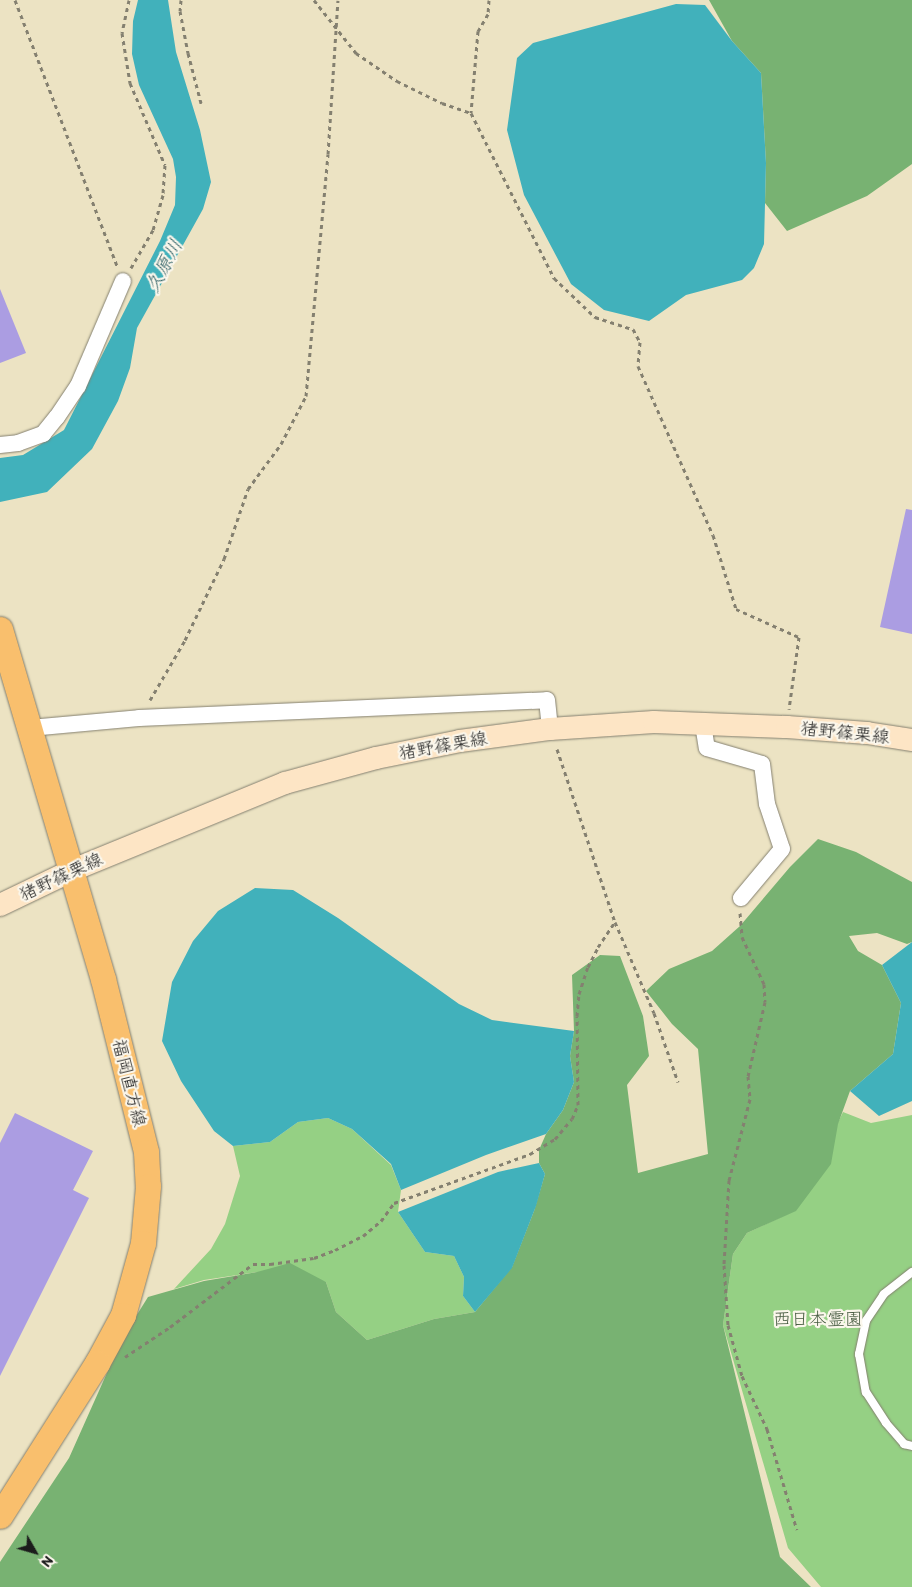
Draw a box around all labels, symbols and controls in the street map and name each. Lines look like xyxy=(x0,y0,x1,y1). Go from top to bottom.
water label: 久原川 xyxy=(141,235,187,297)
street label: 猪野篠栗線 xyxy=(799,718,891,748)
street label: 猪野篠栗線 xyxy=(397,728,489,764)
street label: 猪野篠栗線 xyxy=(16,848,106,906)
street label: 福岡直方線 xyxy=(108,1037,150,1129)
park label: 西日本霊園 xyxy=(773,1308,863,1330)
north arrow xyxy=(10,1527,60,1577)
text: N xyxy=(38,1553,57,1570)

